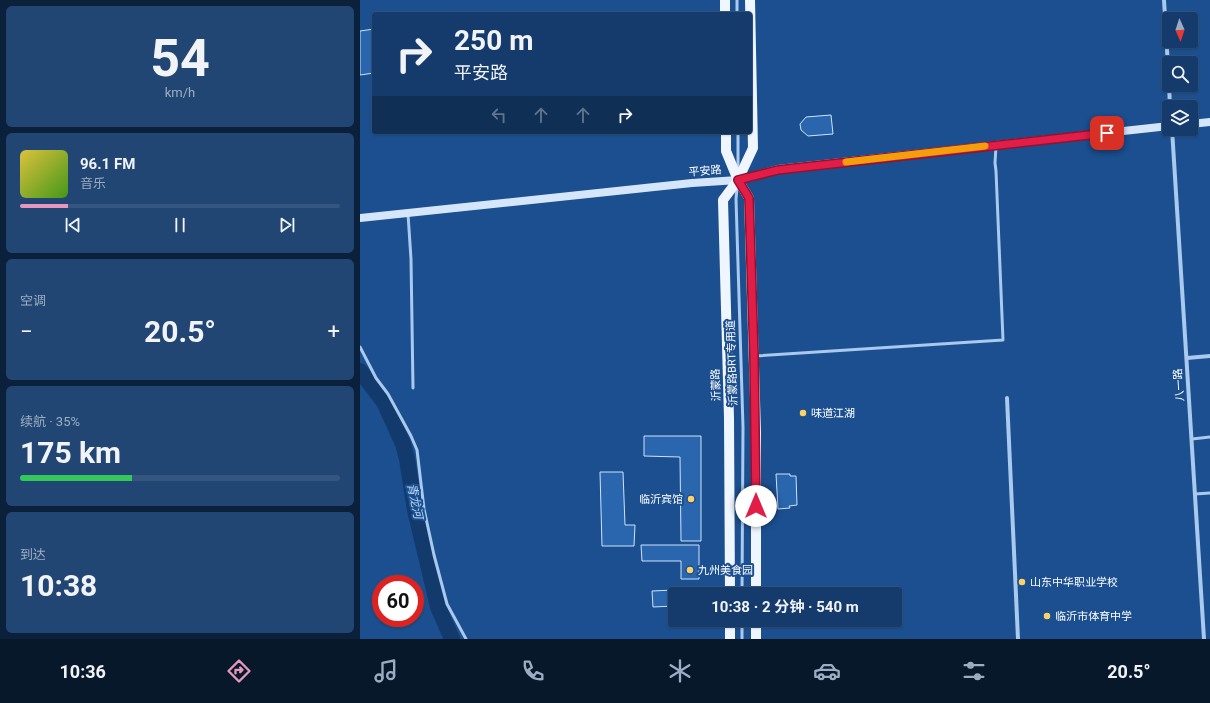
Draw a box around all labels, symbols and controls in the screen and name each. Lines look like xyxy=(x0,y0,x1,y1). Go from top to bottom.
north arrow xyxy=(1162,12,1198,48)
map controls xyxy=(1162,12,1198,136)
text: 250 m xyxy=(454,24,533,57)
text: 54 xyxy=(150,28,210,89)
icon: right xyxy=(388,28,440,80)
button: search xyxy=(1162,56,1198,92)
text: 平安路 xyxy=(454,62,508,83)
text: km/h xyxy=(165,85,195,100)
button: layers xyxy=(1162,100,1198,136)
icon: left xyxy=(488,104,510,126)
icon: ahead xyxy=(530,104,552,126)
icon: ahead xyxy=(572,104,594,126)
icon: right xyxy=(614,104,636,126)
pin xyxy=(1090,116,1124,150)
icon: arrive xyxy=(1096,122,1118,144)
text: 96.1 FM xyxy=(80,155,135,173)
street label: 平安路 xyxy=(688,163,722,179)
text: 音乐 xyxy=(80,176,106,191)
icon: previous xyxy=(62,214,84,236)
icon: pause xyxy=(169,214,191,236)
icon: next xyxy=(276,214,298,236)
text: 空调 xyxy=(20,293,46,308)
text: 20.5° xyxy=(144,314,216,349)
text: − xyxy=(20,319,33,344)
text: + xyxy=(328,319,340,344)
street label: 沂蒙路BRT专用道 xyxy=(724,320,740,406)
street label: 沂蒙路 xyxy=(709,368,723,402)
street label: 八一路 xyxy=(1171,368,1187,402)
place label: 味道江湖 xyxy=(811,407,855,420)
marker: 味道江湖 xyxy=(798,408,808,418)
text: 续航 · 35% xyxy=(20,414,80,429)
text: 175 km xyxy=(20,435,121,470)
water label: 青龙河 xyxy=(404,482,426,522)
position arrow xyxy=(735,485,777,527)
place label: 临沂宾馆 xyxy=(639,493,683,506)
marker: 临沂宾馆 xyxy=(686,494,696,504)
text: 到达 xyxy=(20,547,46,562)
place label: 九州美食园 xyxy=(698,564,753,577)
marker: 九州美食园 xyxy=(685,565,695,575)
text: 10:38 xyxy=(20,568,97,603)
speed limit sign: 60 xyxy=(372,575,424,627)
place label: 山东中华职业学校 xyxy=(1030,576,1118,589)
marker: 山东中华职业学校 xyxy=(1017,577,1027,587)
text: 10:38 · 2 分钟 · 540 m xyxy=(711,598,859,616)
place label: 临沂市体育中学 xyxy=(1055,610,1132,623)
marker: 临沂市体育中学 xyxy=(1042,611,1052,621)
icon: directions xyxy=(225,657,253,685)
icon: music xyxy=(372,657,400,685)
icon: phone xyxy=(519,657,547,685)
icon: climate xyxy=(666,657,694,685)
icon: car xyxy=(813,657,841,685)
icon: filters xyxy=(960,657,988,685)
text: 10:36 xyxy=(60,661,106,682)
text: 20.5° xyxy=(1107,661,1150,682)

